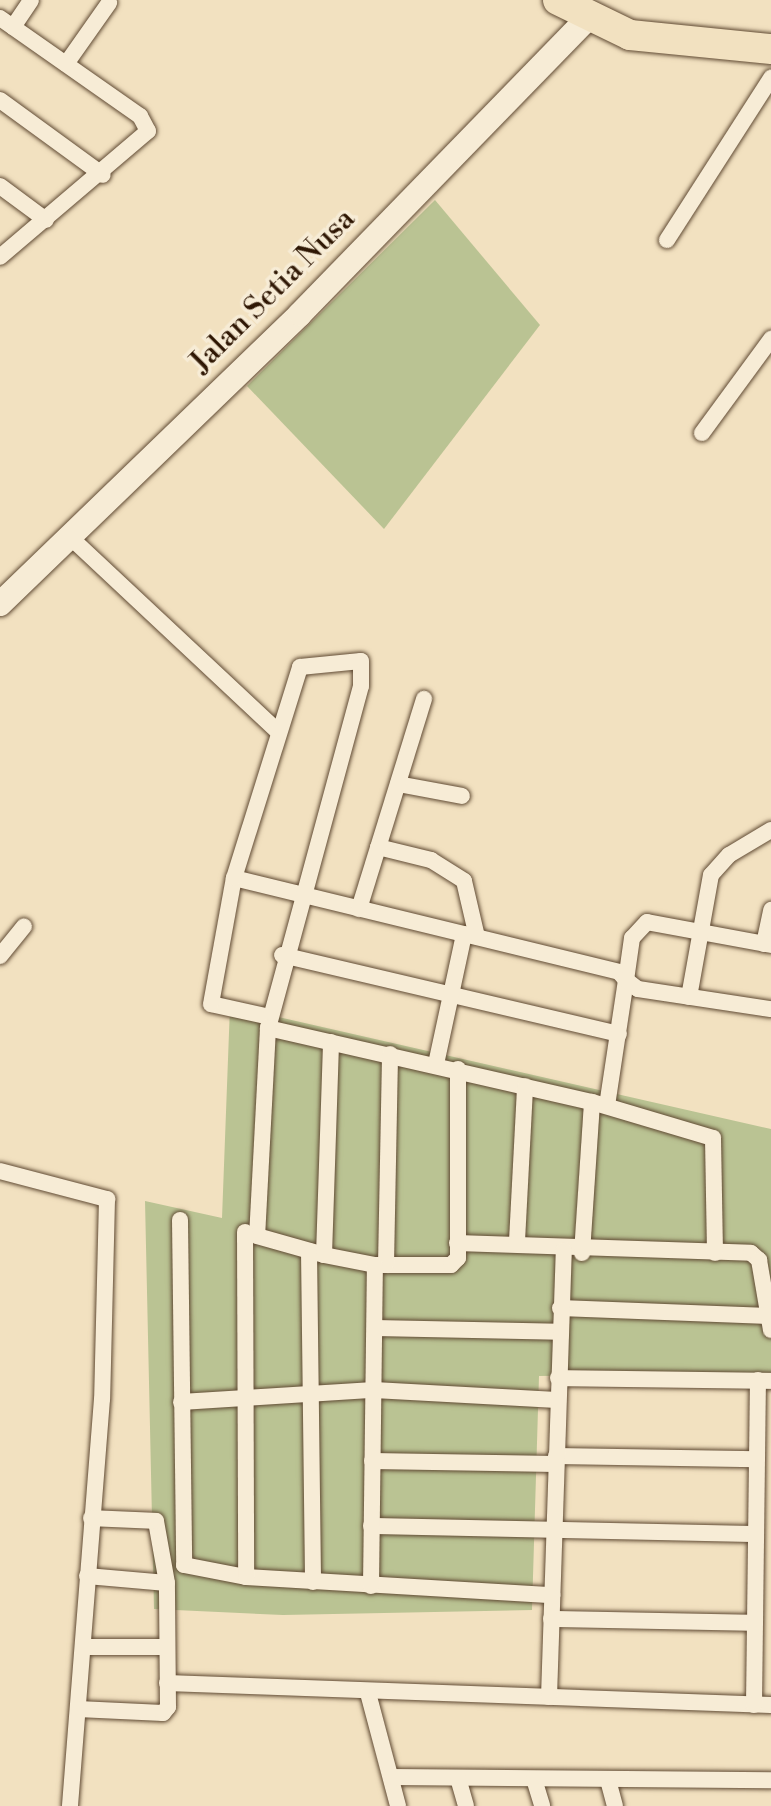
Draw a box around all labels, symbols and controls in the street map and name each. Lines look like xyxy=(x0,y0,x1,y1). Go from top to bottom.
street label: Jalan Setia Nusa xyxy=(183,201,363,381)

